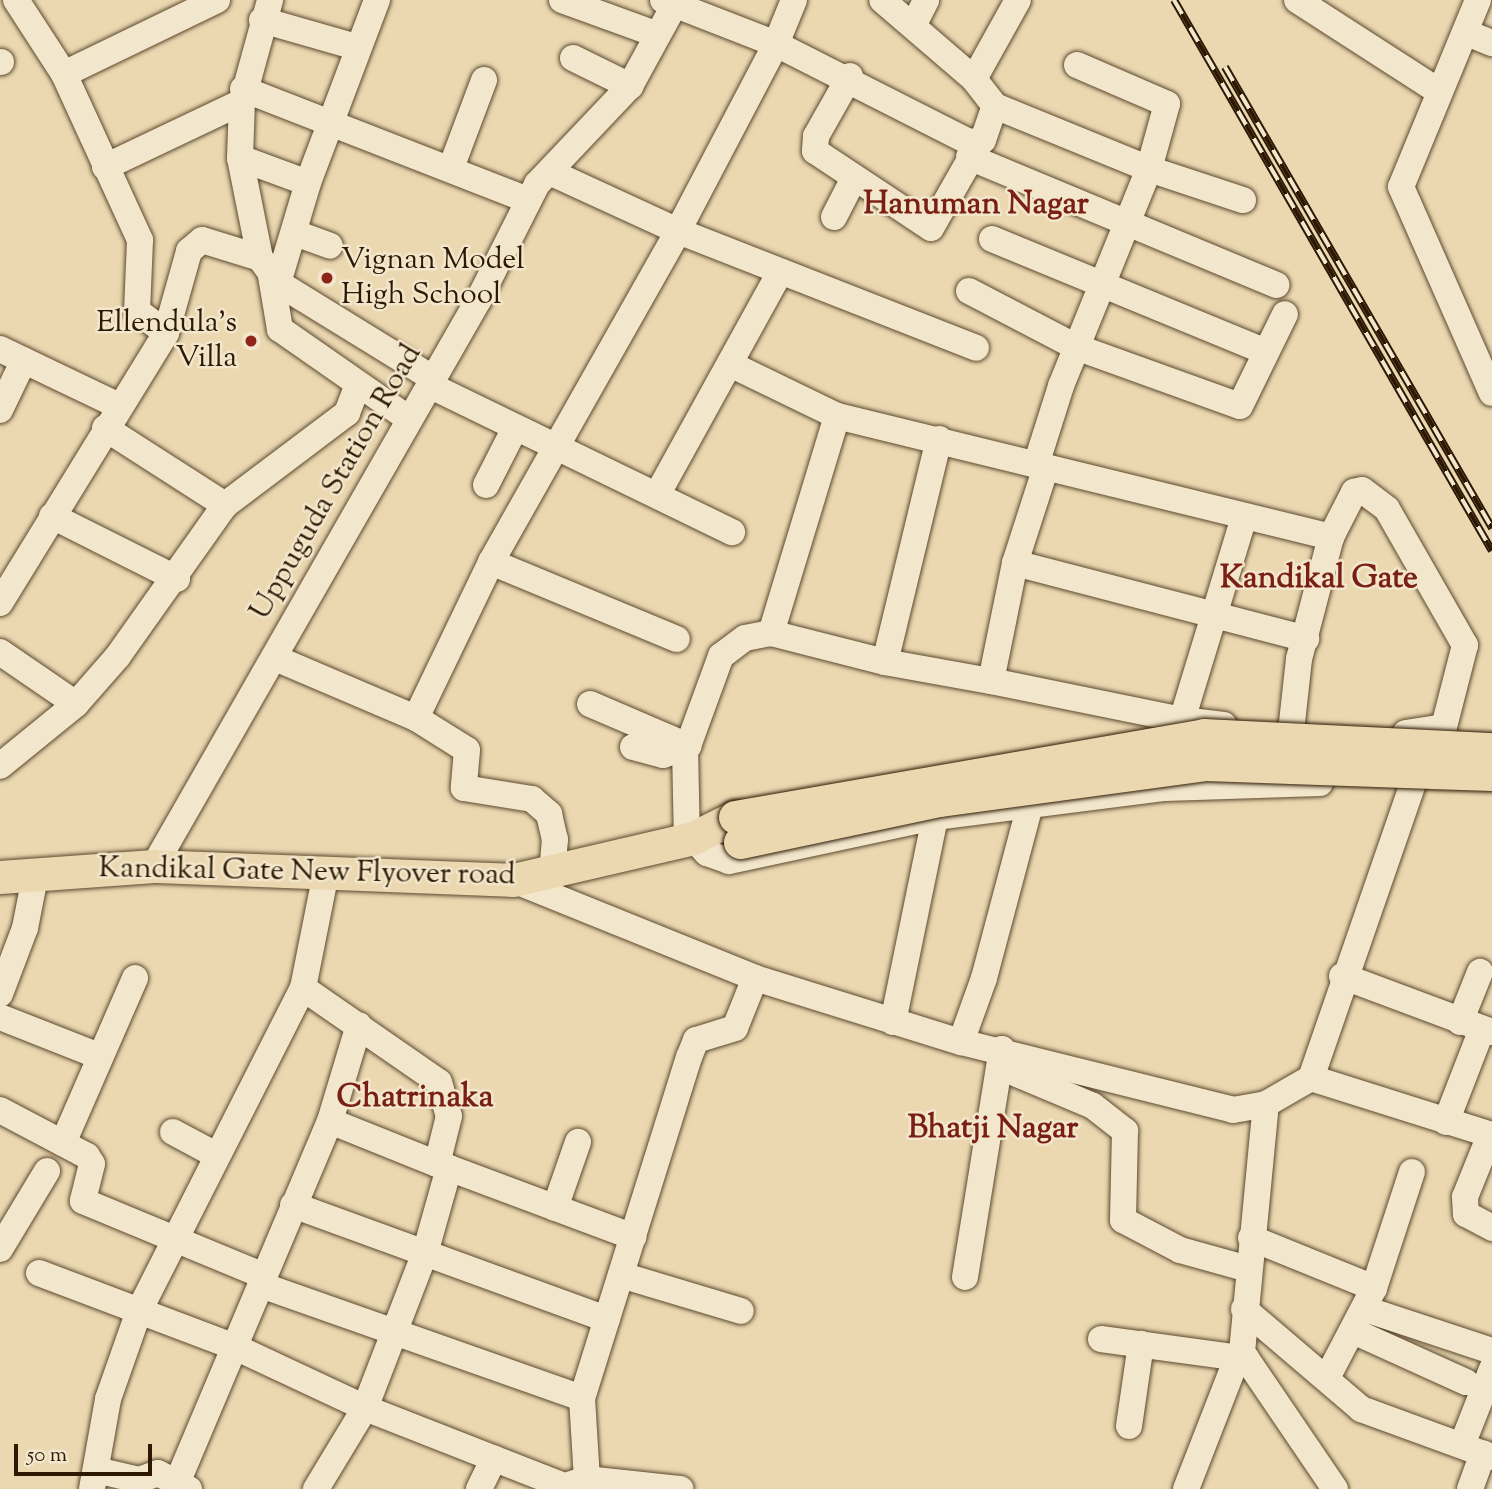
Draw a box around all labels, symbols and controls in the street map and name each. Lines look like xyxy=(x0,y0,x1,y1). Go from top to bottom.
district label: Hanuman Nagar xyxy=(863,186,1089,224)
place label: Vignan Model High School xyxy=(341,243,525,314)
marker: Vignan Model High School xyxy=(319,270,335,286)
place label: Ellendula's Villa xyxy=(97,306,237,376)
marker: Ellendula's Villa xyxy=(243,333,259,349)
street label: Uppuguda Station Road xyxy=(243,339,431,627)
district label: Kandikal Gate xyxy=(1220,560,1418,598)
street label: Kandikal Gate New Flyover road xyxy=(98,851,516,895)
district label: Chatrinaka xyxy=(337,1079,493,1117)
district label: Bhatji Nagar xyxy=(908,1110,1078,1148)
scale bar xyxy=(18,1430,156,1474)
text: 50 m xyxy=(27,1441,67,1471)

